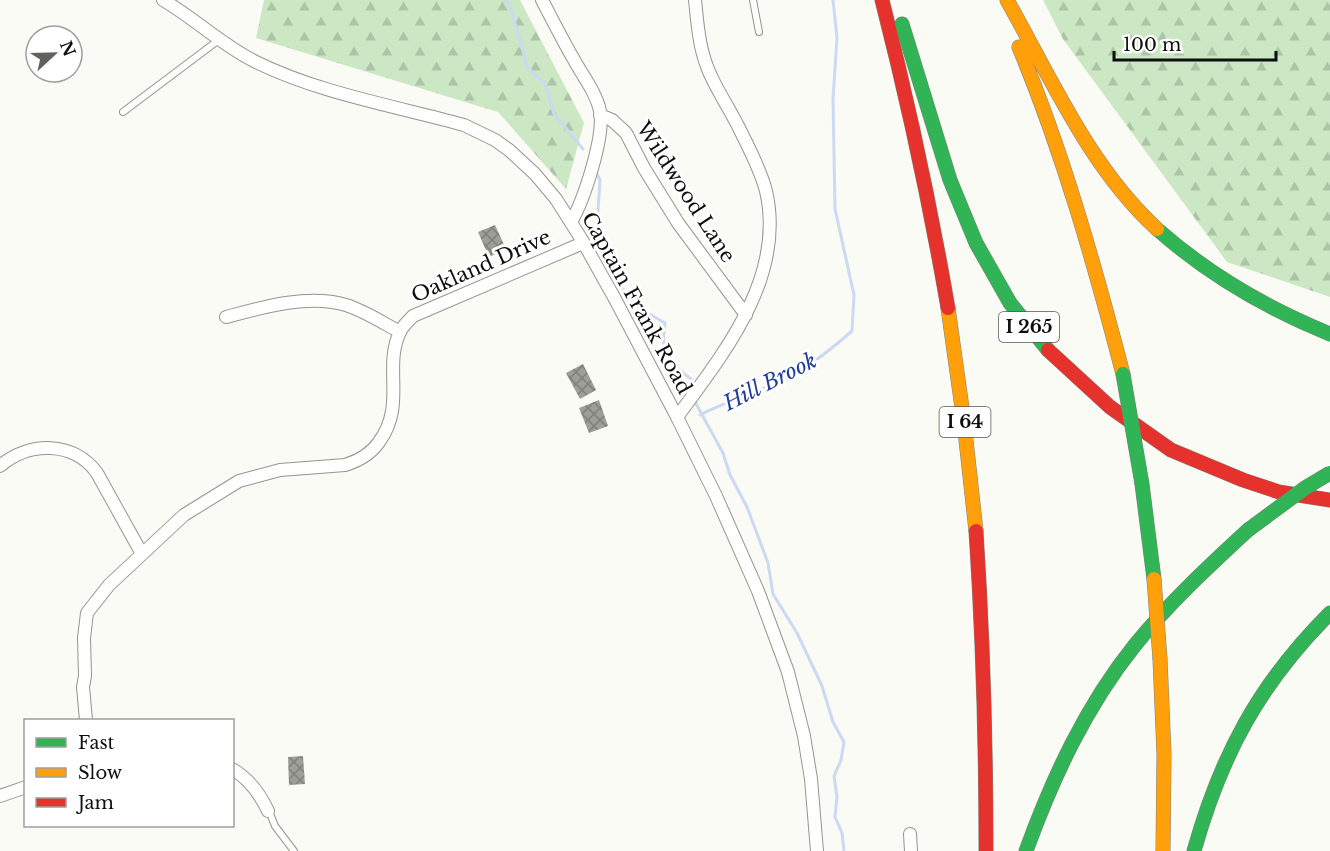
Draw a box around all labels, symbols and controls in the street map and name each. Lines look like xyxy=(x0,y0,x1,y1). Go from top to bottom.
north arrow xyxy=(24,24,84,84)
scale bar xyxy=(1114,24,1276,62)
text: 100 m xyxy=(1123,34,1181,56)
text: N xyxy=(56,38,80,59)
street label: Wildwood Lane xyxy=(631,116,740,267)
street label: Captain Frank Road xyxy=(577,208,697,398)
street label: Oakland Drive xyxy=(408,225,554,307)
road number: I 265 xyxy=(999,312,1059,342)
water label: Hill Brook xyxy=(718,347,821,417)
road number: I 64 xyxy=(940,407,990,437)
legend xyxy=(24,719,234,827)
text: Fast xyxy=(78,732,115,754)
text: Slow xyxy=(78,762,123,784)
text: Jam xyxy=(76,792,114,814)

